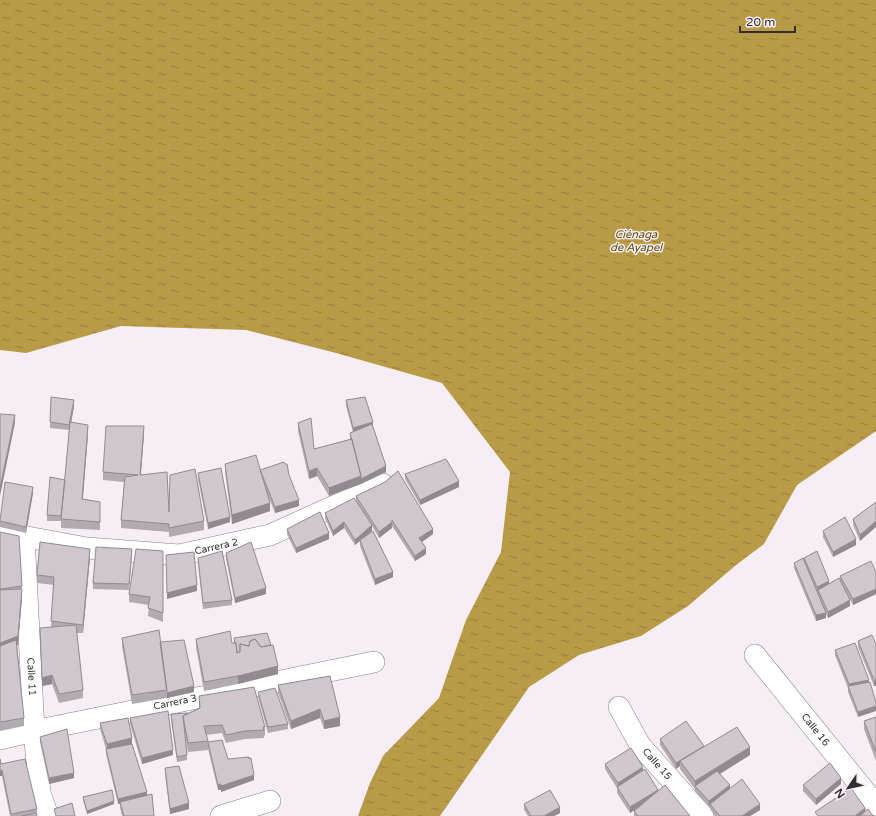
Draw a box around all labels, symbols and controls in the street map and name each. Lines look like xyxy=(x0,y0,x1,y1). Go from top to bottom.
scale bar xyxy=(740,8,795,34)
text: 20 m xyxy=(746,15,775,29)
water label: Ciénaga de Ayapel xyxy=(610,228,663,254)
street label: Carrera 2 xyxy=(194,536,239,557)
street label: Calle 11 xyxy=(24,657,38,696)
street label: Carrera 3 xyxy=(152,692,198,713)
street label: Calle 16 xyxy=(799,711,832,748)
street label: Calle 15 xyxy=(640,746,674,782)
north arrow xyxy=(828,768,868,808)
text: N xyxy=(832,786,848,801)

